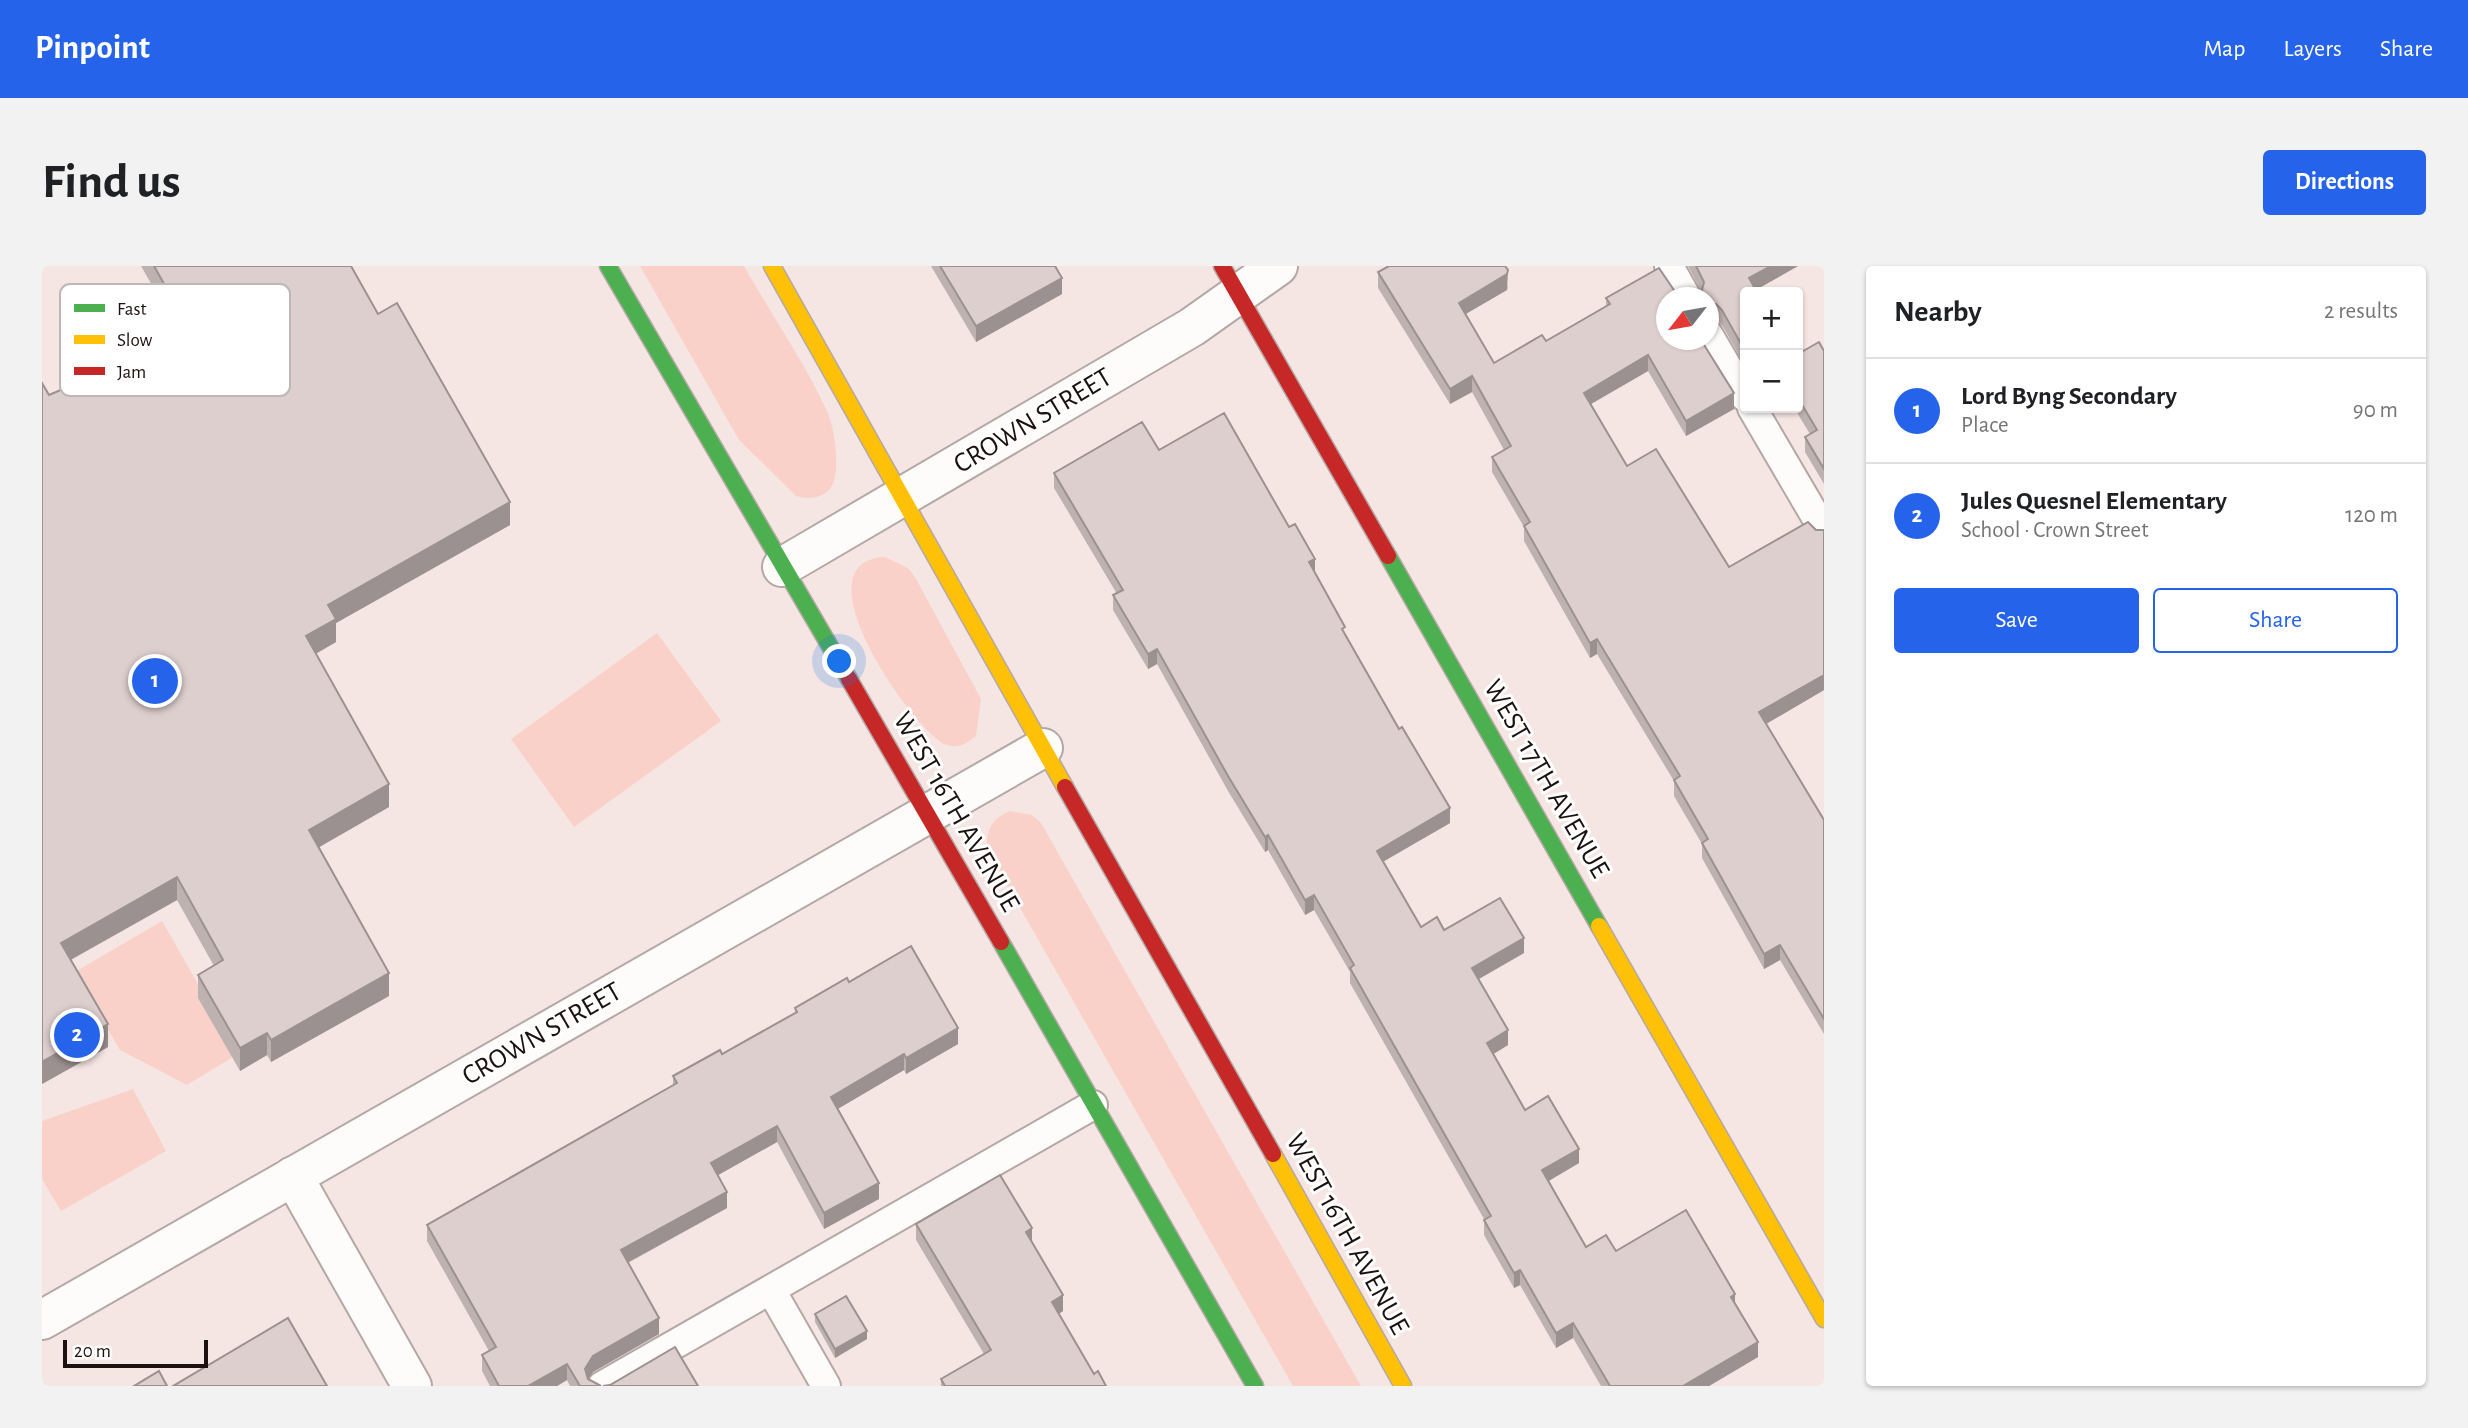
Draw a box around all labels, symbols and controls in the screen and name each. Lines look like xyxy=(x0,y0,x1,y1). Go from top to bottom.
text: Pinpoint xyxy=(35,32,150,65)
text: Map xyxy=(2203,37,2245,61)
text: Layers xyxy=(2283,37,2342,61)
text: Share xyxy=(2380,37,2433,61)
button: Directions xyxy=(2263,150,2426,215)
text: Find us xyxy=(42,158,181,207)
legend xyxy=(60,284,290,396)
north arrow xyxy=(1656,287,1719,350)
map controls xyxy=(1740,287,1803,413)
button: + xyxy=(1740,287,1803,350)
text: Nearby xyxy=(1894,297,1982,327)
text: Fast xyxy=(117,300,147,319)
text: 2 results xyxy=(2324,300,2398,323)
text: Slow xyxy=(117,331,153,350)
button: − xyxy=(1740,350,1803,413)
text: Jam xyxy=(117,363,146,382)
street label: CROWN STREET xyxy=(949,363,1117,479)
text: Lord Byng Secondary xyxy=(1961,383,2177,409)
text: 1 xyxy=(1913,399,1921,422)
text: 90 m xyxy=(2353,399,2398,422)
text: Place xyxy=(1961,414,2009,437)
text: Jules Quesnel Elementary xyxy=(1961,488,2227,514)
text: 2 xyxy=(1912,504,1922,527)
text: 120 m xyxy=(2345,504,2398,527)
text: School · Crown Street xyxy=(1961,519,2149,542)
button: Save xyxy=(1894,588,2139,653)
button: Share xyxy=(2153,588,2398,653)
your location xyxy=(822,644,856,678)
pin: 1 xyxy=(132,655,178,707)
street label: WEST 17TH AVENUE xyxy=(1478,675,1614,883)
street label: WEST 16TH AVENUE xyxy=(888,708,1024,916)
street label: CROWN STREET xyxy=(458,977,627,1091)
pin: 2 xyxy=(54,1009,100,1061)
street label: WEST 16TH AVENUE xyxy=(1280,1129,1414,1339)
scale bar xyxy=(63,1337,208,1369)
text: 20 m xyxy=(74,1342,111,1361)

